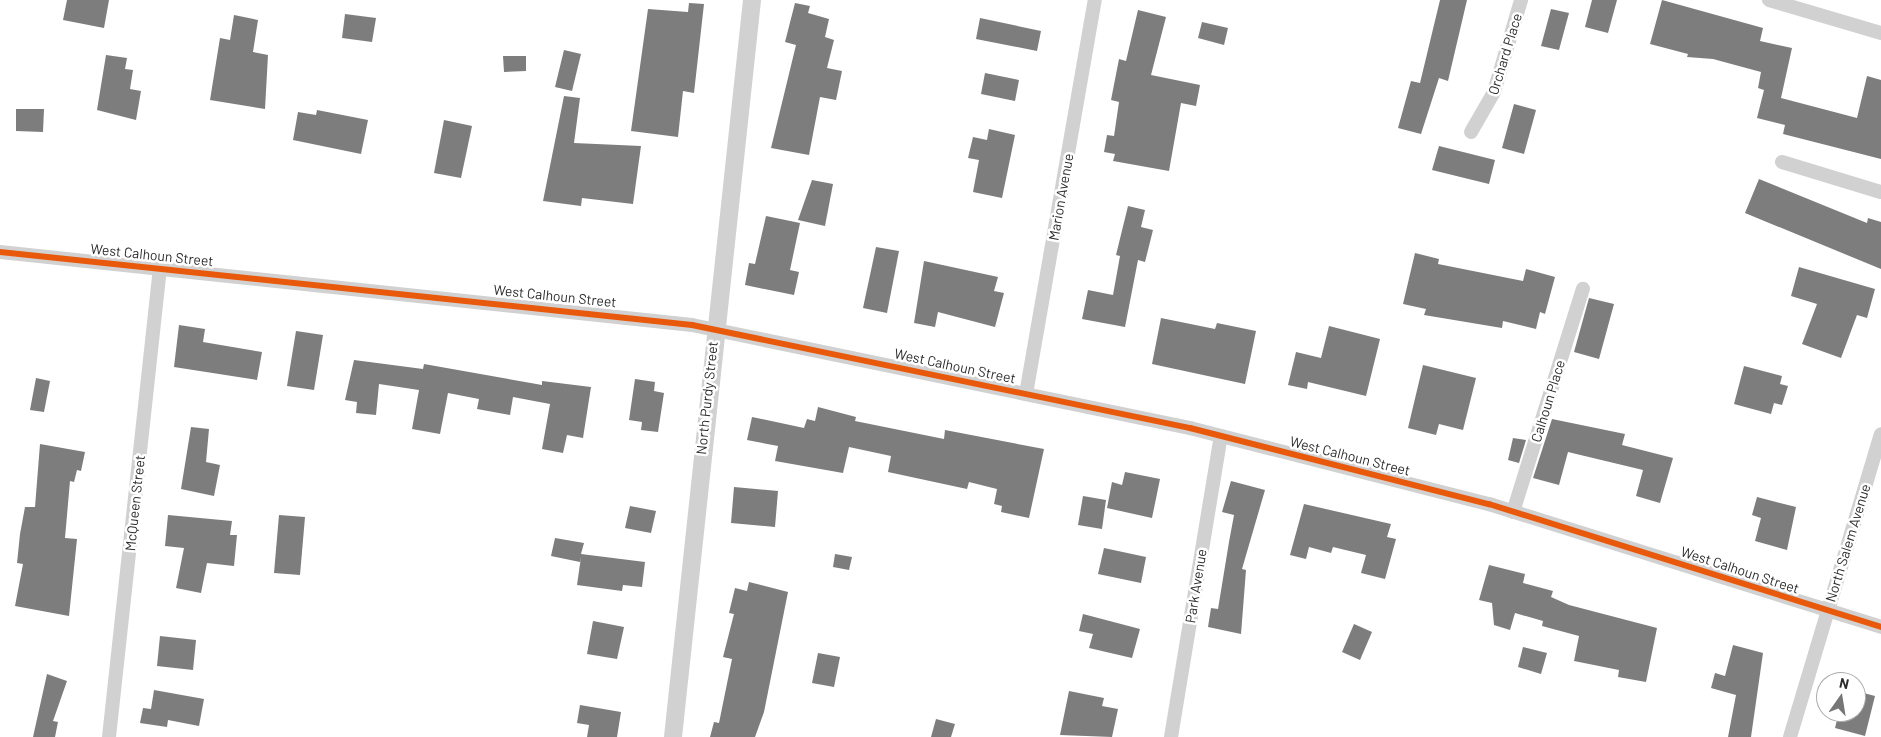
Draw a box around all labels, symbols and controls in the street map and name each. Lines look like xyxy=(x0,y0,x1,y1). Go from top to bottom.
street label: Orchard Place xyxy=(1485,11,1525,97)
street label: Marion Avenue xyxy=(1045,152,1077,242)
street label: West Calhoun Street xyxy=(90,240,214,270)
street label: West Calhoun Street xyxy=(493,281,617,311)
street label: North Purdy Street xyxy=(693,341,721,455)
street label: West Calhoun Street xyxy=(893,345,1017,387)
street label: Calhoun Place xyxy=(1528,358,1568,444)
street label: West Calhoun Street xyxy=(1288,433,1412,479)
street label: McQueen Street xyxy=(122,454,148,552)
street label: North Salem Avenue xyxy=(1822,482,1874,604)
street label: West Calhoun Street xyxy=(1679,543,1801,597)
street label: Park Avenue xyxy=(1182,548,1210,624)
north arrow xyxy=(1816,672,1866,722)
text: N xyxy=(1838,674,1851,692)

